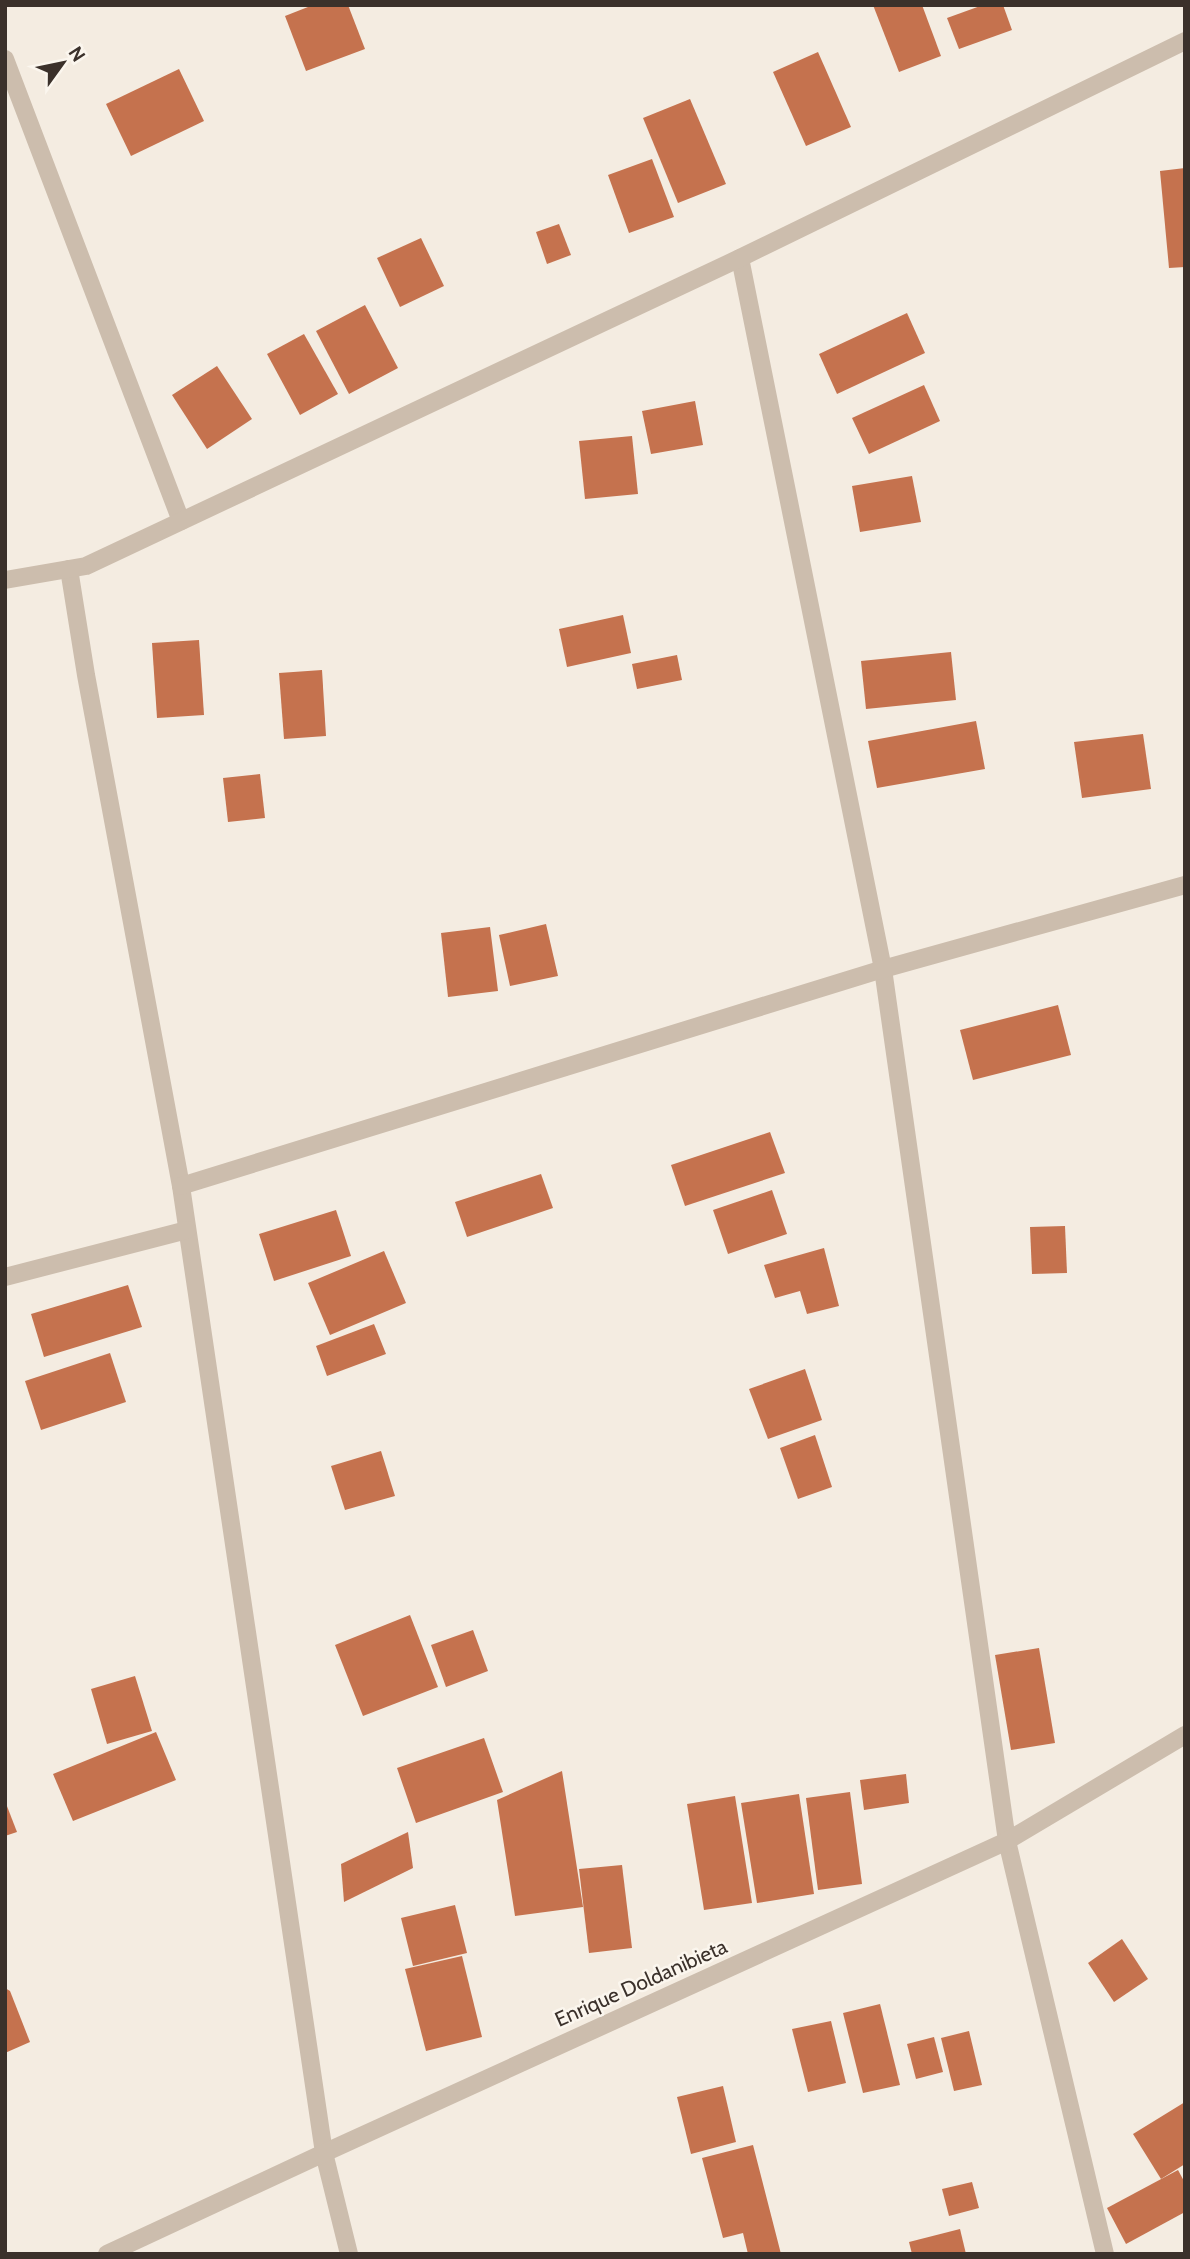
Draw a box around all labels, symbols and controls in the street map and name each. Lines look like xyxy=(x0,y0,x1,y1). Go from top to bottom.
north arrow xyxy=(28,28,98,98)
text: N xyxy=(64,42,90,66)
street label: Enrique Doldanibieta xyxy=(551,1933,731,2032)

